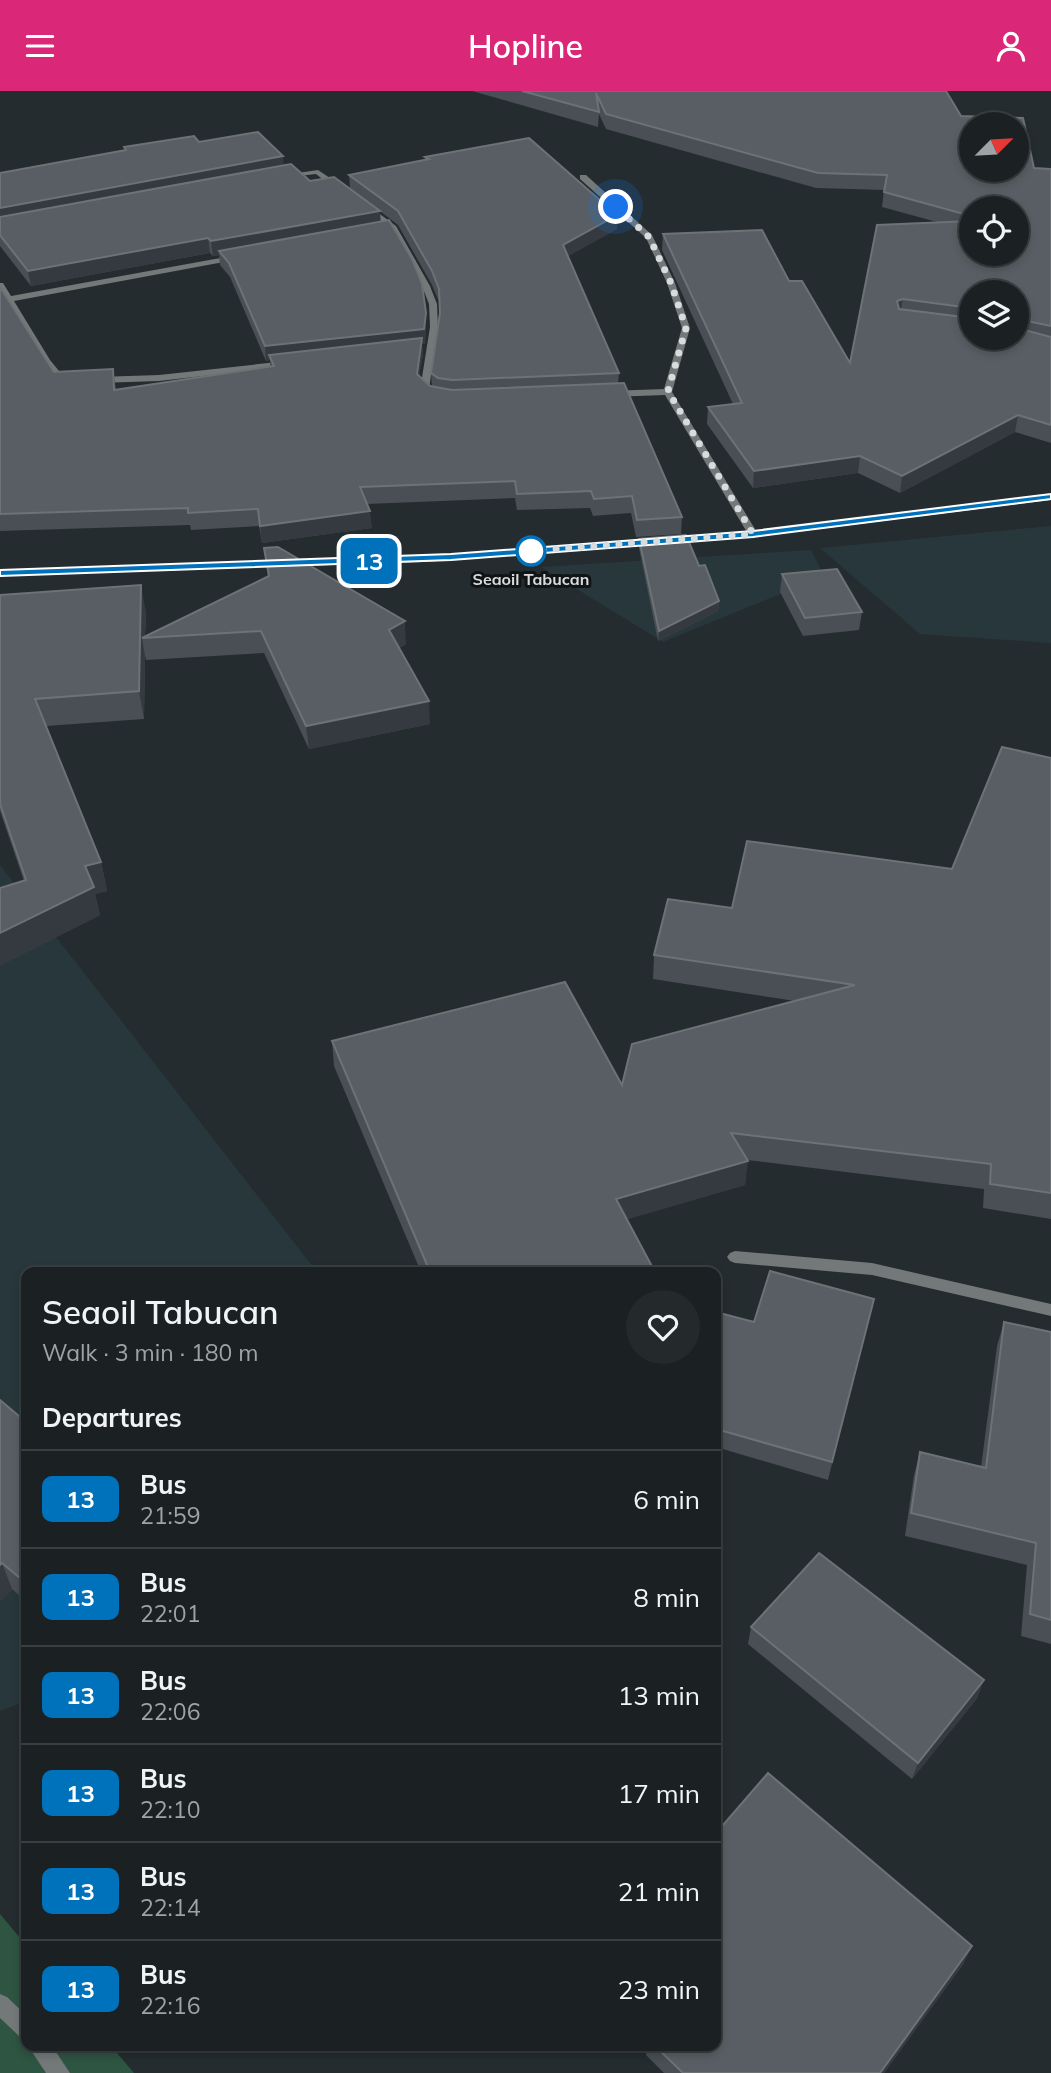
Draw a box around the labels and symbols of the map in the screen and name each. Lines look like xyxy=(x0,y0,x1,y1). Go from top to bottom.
north arrow xyxy=(959,112,1029,182)
your location xyxy=(598,189,633,224)
marker: Seaoil Tabucan xyxy=(516,536,546,566)
line badge: 13 xyxy=(338,538,400,584)
place label: Seaoil Tabucan xyxy=(473,569,589,589)

